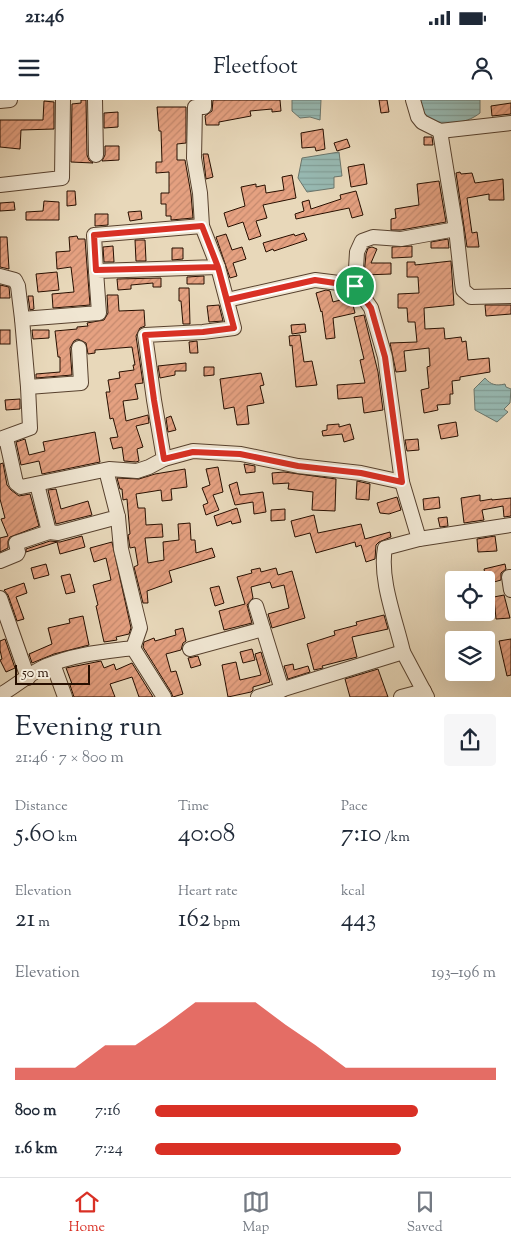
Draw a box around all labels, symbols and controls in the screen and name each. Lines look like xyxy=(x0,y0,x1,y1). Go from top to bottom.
text: 21:46 xyxy=(25,4,64,31)
text: Fleetfoot xyxy=(213,52,298,84)
icon: menu xyxy=(15,54,43,82)
icon: person xyxy=(468,54,496,82)
pin xyxy=(334,265,376,307)
icon: arrive xyxy=(341,272,369,300)
map controls xyxy=(445,571,495,681)
button: locate xyxy=(445,571,495,621)
button: layers xyxy=(445,631,495,681)
scale bar xyxy=(15,662,90,685)
text: 50 m xyxy=(22,664,49,684)
text: Evening run xyxy=(15,708,162,748)
button: share xyxy=(444,714,496,766)
text: 21:46 · 7 × 800 m xyxy=(15,747,124,770)
text: Distance xyxy=(15,797,68,817)
text: Time xyxy=(178,797,209,817)
text: Pace xyxy=(341,797,368,817)
text: 5.60 xyxy=(15,817,55,853)
text: 40:08 xyxy=(178,817,235,853)
text: 7:10 xyxy=(341,817,382,853)
text: km xyxy=(55,828,77,848)
text: /km xyxy=(382,828,410,848)
text: Elevation xyxy=(15,882,72,902)
text: Heart rate xyxy=(178,882,238,902)
text: kcal xyxy=(341,882,365,902)
text: 21 xyxy=(15,902,35,938)
text: 162 xyxy=(178,902,210,938)
text: 443 xyxy=(341,902,376,938)
text: m xyxy=(35,913,50,933)
text: bpm xyxy=(210,913,240,933)
text: Elevation xyxy=(15,962,80,985)
text: 193–196 m xyxy=(431,962,496,985)
text: 800 m xyxy=(15,1100,57,1123)
text: 7:16 xyxy=(95,1100,121,1123)
text: 1.6 km xyxy=(15,1138,57,1161)
text: 7:24 xyxy=(95,1138,123,1161)
tab: Home xyxy=(68,1188,105,1238)
tab: Map xyxy=(242,1188,270,1238)
tab: Saved xyxy=(407,1188,443,1238)

